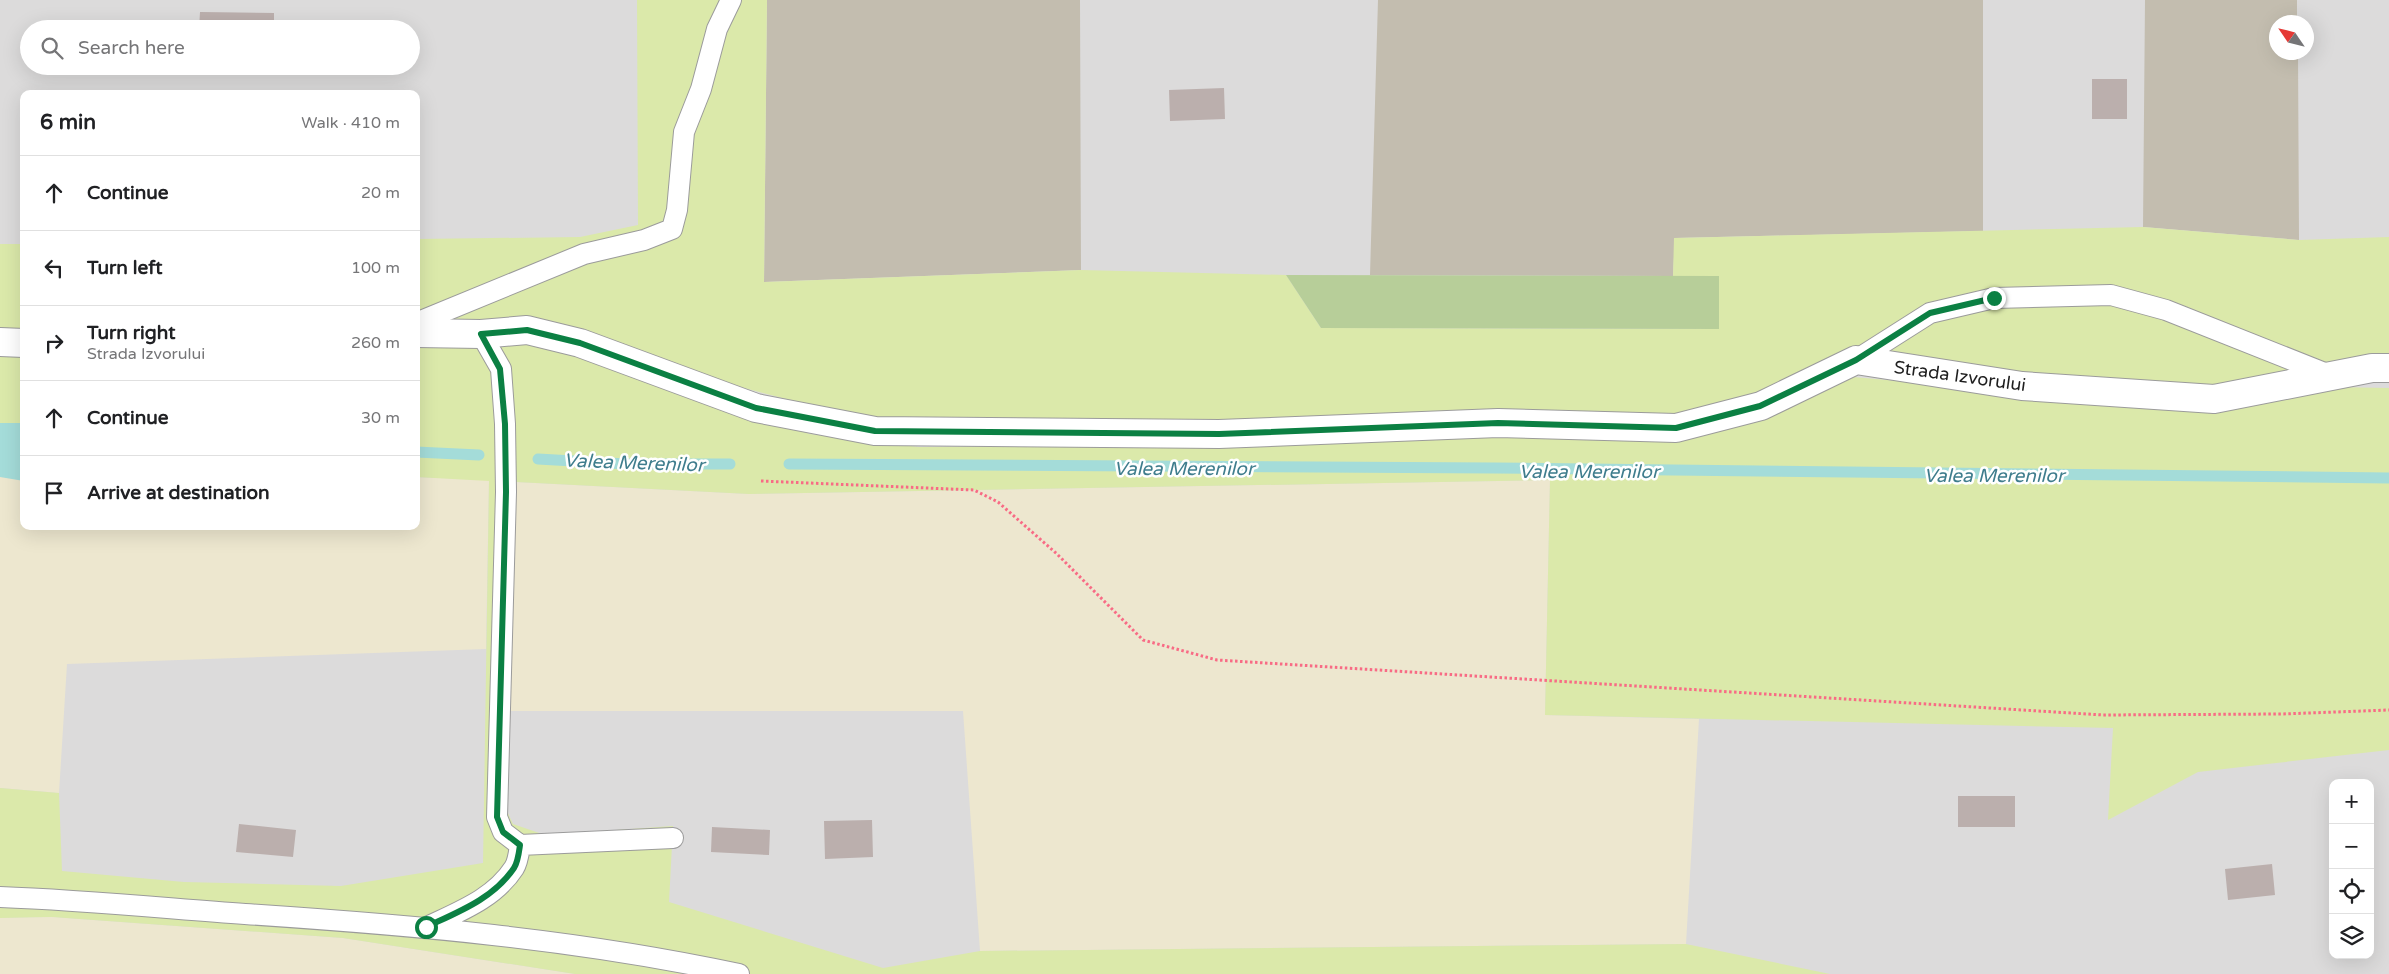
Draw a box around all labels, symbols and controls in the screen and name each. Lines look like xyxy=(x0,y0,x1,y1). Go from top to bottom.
north arrow xyxy=(2269,15,2314,60)
search box xyxy=(20,20,420,75)
icon: search xyxy=(38,34,66,62)
text: Search here xyxy=(78,37,185,59)
text: 6 min xyxy=(40,110,96,135)
text: Walk · 410 m xyxy=(301,113,400,133)
icon: ahead xyxy=(40,179,68,207)
text: Continue xyxy=(87,182,169,204)
text: 20 m xyxy=(361,183,400,203)
icon: left xyxy=(40,254,68,282)
text: Turn left xyxy=(87,257,163,279)
text: 100 m xyxy=(351,258,400,278)
route end xyxy=(1983,287,2006,310)
text: Turn right xyxy=(87,322,175,344)
icon: right xyxy=(40,329,68,357)
text: 260 m xyxy=(351,333,400,353)
text: Strada Izvorului xyxy=(87,344,205,364)
street label: Strada Izvorului xyxy=(1893,356,2027,396)
icon: ahead xyxy=(40,404,68,432)
text: Continue xyxy=(87,407,169,429)
text: 30 m xyxy=(361,408,400,428)
water label: Valea Merenilor xyxy=(563,450,707,477)
water label: Valea Merenilor xyxy=(1114,458,1257,480)
water label: Valea Merenilor xyxy=(1519,461,1662,483)
water label: Valea Merenilor xyxy=(1924,465,2067,487)
icon: arrive xyxy=(40,479,68,507)
text: Arrive at destination xyxy=(87,482,270,504)
map controls xyxy=(2329,779,2374,959)
button: + xyxy=(2329,779,2374,824)
button: − xyxy=(2329,824,2374,869)
button: locate xyxy=(2329,869,2374,914)
button: layers xyxy=(2329,914,2374,959)
route start xyxy=(415,916,438,939)

